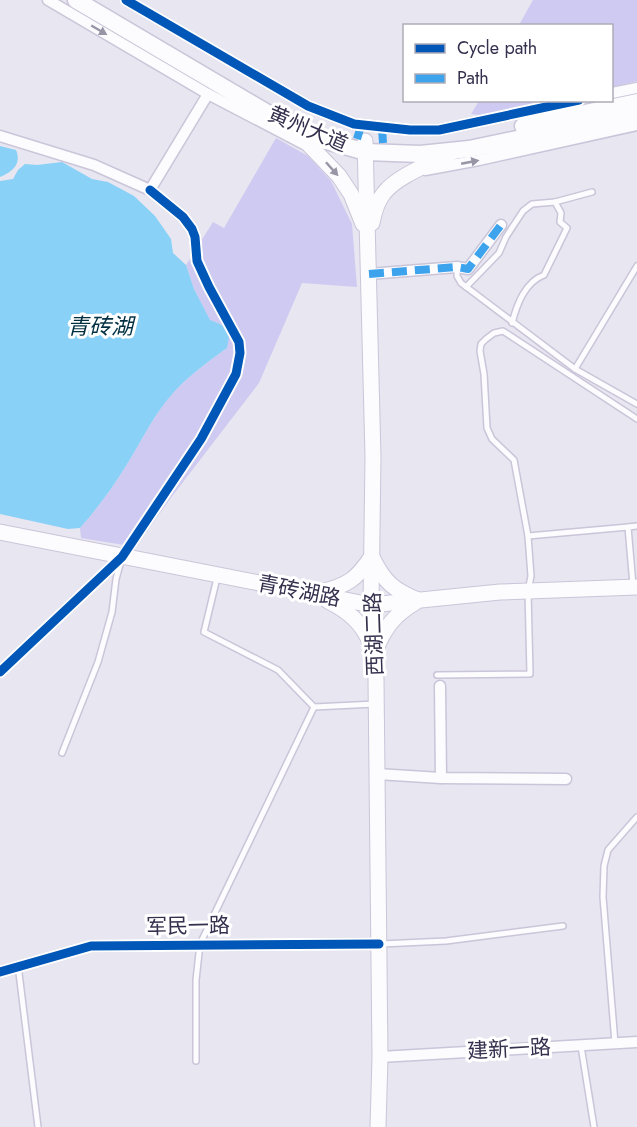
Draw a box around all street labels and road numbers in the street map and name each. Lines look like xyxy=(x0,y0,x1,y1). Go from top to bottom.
street label: 黄州大道 xyxy=(263,99,353,159)
street label: 青砖湖路 xyxy=(255,568,343,614)
street label: 西湖二路 xyxy=(358,592,390,676)
street label: 军民一路 xyxy=(146,910,230,942)
street label: 建新一路 xyxy=(466,1032,552,1066)

